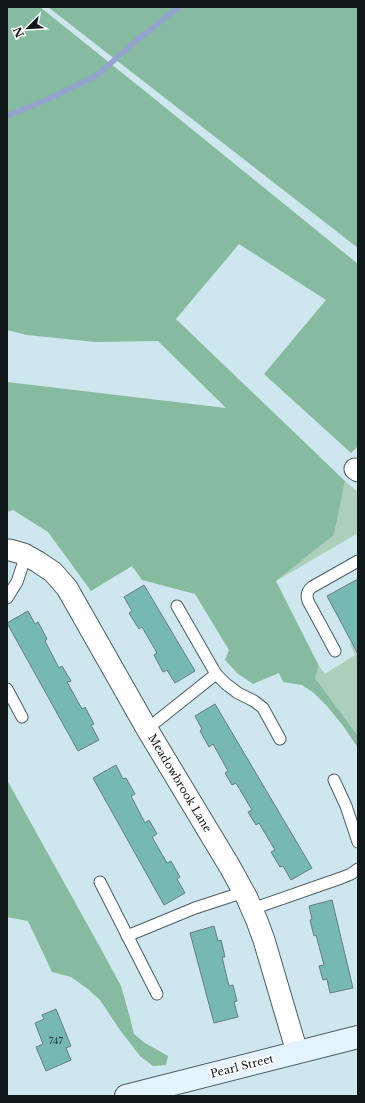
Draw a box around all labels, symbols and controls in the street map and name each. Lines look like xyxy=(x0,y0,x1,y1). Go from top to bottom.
north arrow xyxy=(8,8,48,48)
text: N xyxy=(10,24,27,40)
street label: Meadowbrook Lane xyxy=(145,731,215,835)
house number: 747 xyxy=(49,1035,64,1046)
street label: Pearl Street xyxy=(209,1051,276,1081)

